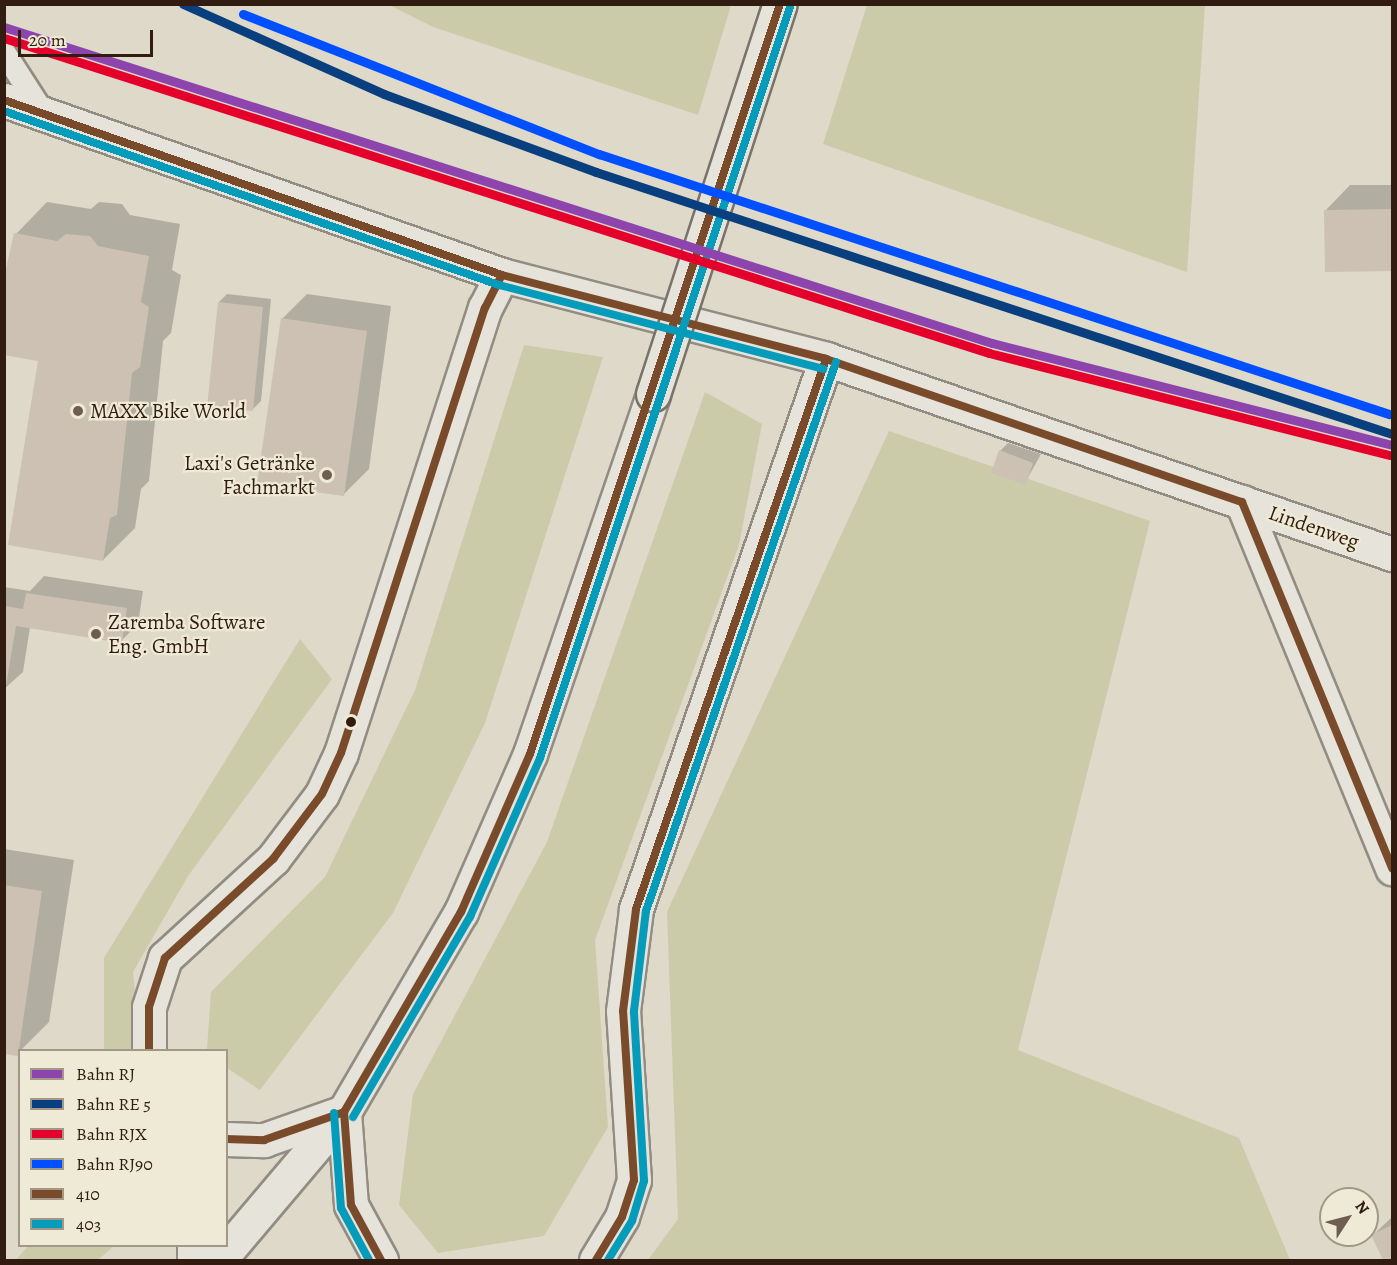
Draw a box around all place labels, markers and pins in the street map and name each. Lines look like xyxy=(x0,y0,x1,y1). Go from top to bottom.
place label: MAXX Bike World xyxy=(90,398,246,424)
marker: MAXX Bike World xyxy=(71,404,85,418)
place label: Laxi's Getränke Fachmarkt xyxy=(184,450,315,500)
marker: Laxi's Getränke Fachmarkt xyxy=(320,468,334,482)
place label: Zaremba Software Eng. GmbH xyxy=(108,609,265,659)
marker: Zaremba Software Eng. GmbH xyxy=(89,627,103,641)
unlabelled marker xyxy=(345,716,357,728)

